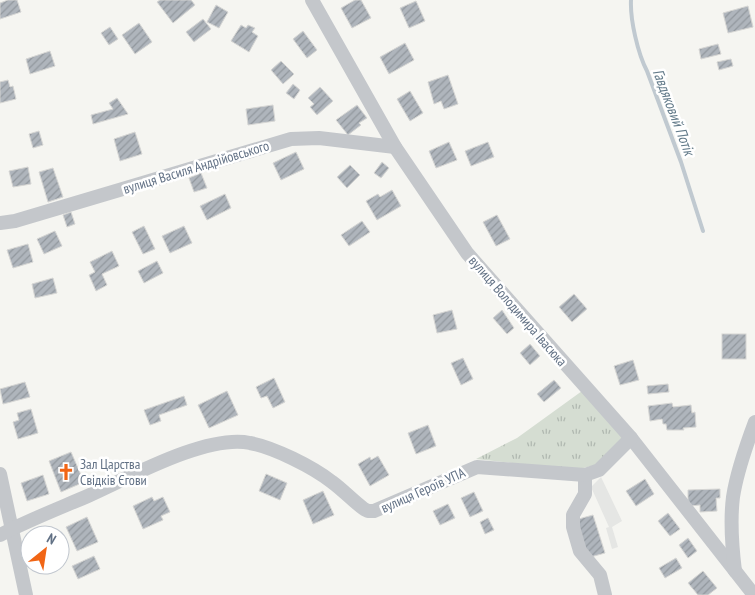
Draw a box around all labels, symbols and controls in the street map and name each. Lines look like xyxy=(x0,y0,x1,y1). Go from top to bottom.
water label: Гавдяковий Потік xyxy=(649,66,700,160)
street label: вулиця Василя Андрійовського xyxy=(121,136,271,198)
street label: вулиця Володимира Івасюка xyxy=(465,252,571,370)
place label: Зал Царства Свідків Єгови xyxy=(80,455,147,489)
church icon: Зал Царства Свідків Єгови xyxy=(56,462,76,482)
street label: вулиця Героїв УПА xyxy=(378,463,468,517)
north arrow xyxy=(20,525,70,575)
text: N xyxy=(44,529,59,548)

